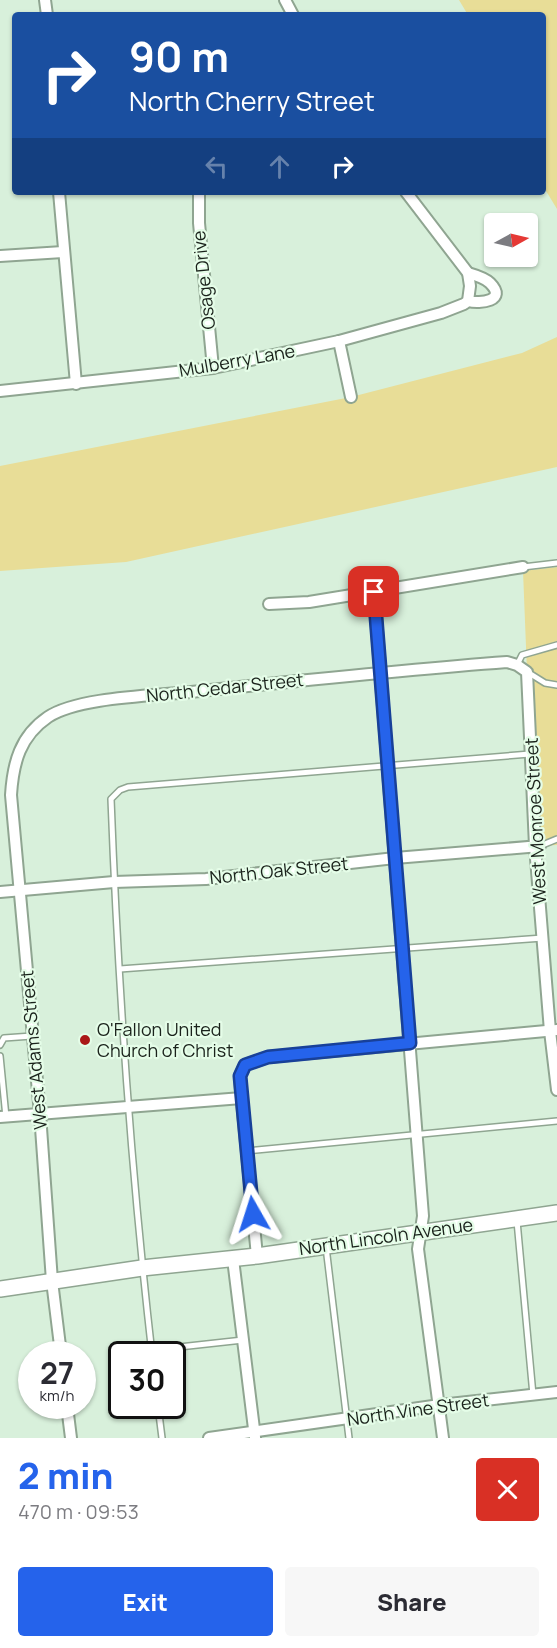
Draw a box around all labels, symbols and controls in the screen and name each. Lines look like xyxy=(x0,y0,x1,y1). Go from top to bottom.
text: 90 m xyxy=(129,27,229,85)
icon: right xyxy=(30,36,108,114)
text: North Cherry Street xyxy=(129,82,375,119)
icon: left xyxy=(200,150,233,183)
icon: ahead xyxy=(263,150,296,183)
icon: right xyxy=(326,150,359,183)
north arrow xyxy=(484,213,538,267)
map controls xyxy=(484,213,538,267)
street label: Osage Drive xyxy=(186,229,220,331)
street label: Mulberry Lane xyxy=(177,338,297,382)
pin xyxy=(348,566,399,617)
icon: arrive xyxy=(357,575,390,608)
street label: North Cedar Street xyxy=(145,667,305,707)
street label: West Monroe Street xyxy=(519,737,551,905)
street label: North Oak Street xyxy=(208,851,349,889)
street label: West Adams Street xyxy=(14,969,52,1131)
place label: O'Fallon United Church of Christ xyxy=(97,1017,233,1062)
marker: O'Fallon United Church of Christ xyxy=(78,1033,92,1047)
position arrow xyxy=(221,1182,285,1246)
street label: North Lincoln Avenue xyxy=(297,1212,474,1260)
speed limit sign: 30 xyxy=(108,1341,186,1419)
text: 27 xyxy=(40,1352,74,1393)
text: km/h xyxy=(40,1385,74,1406)
street label: North Vine Street xyxy=(345,1387,490,1431)
text: 2 min xyxy=(18,1451,113,1500)
button: close xyxy=(476,1458,539,1521)
text: 470 m · 09:53 xyxy=(18,1498,139,1525)
button: Exit xyxy=(18,1567,273,1636)
button: Share xyxy=(285,1567,539,1636)

